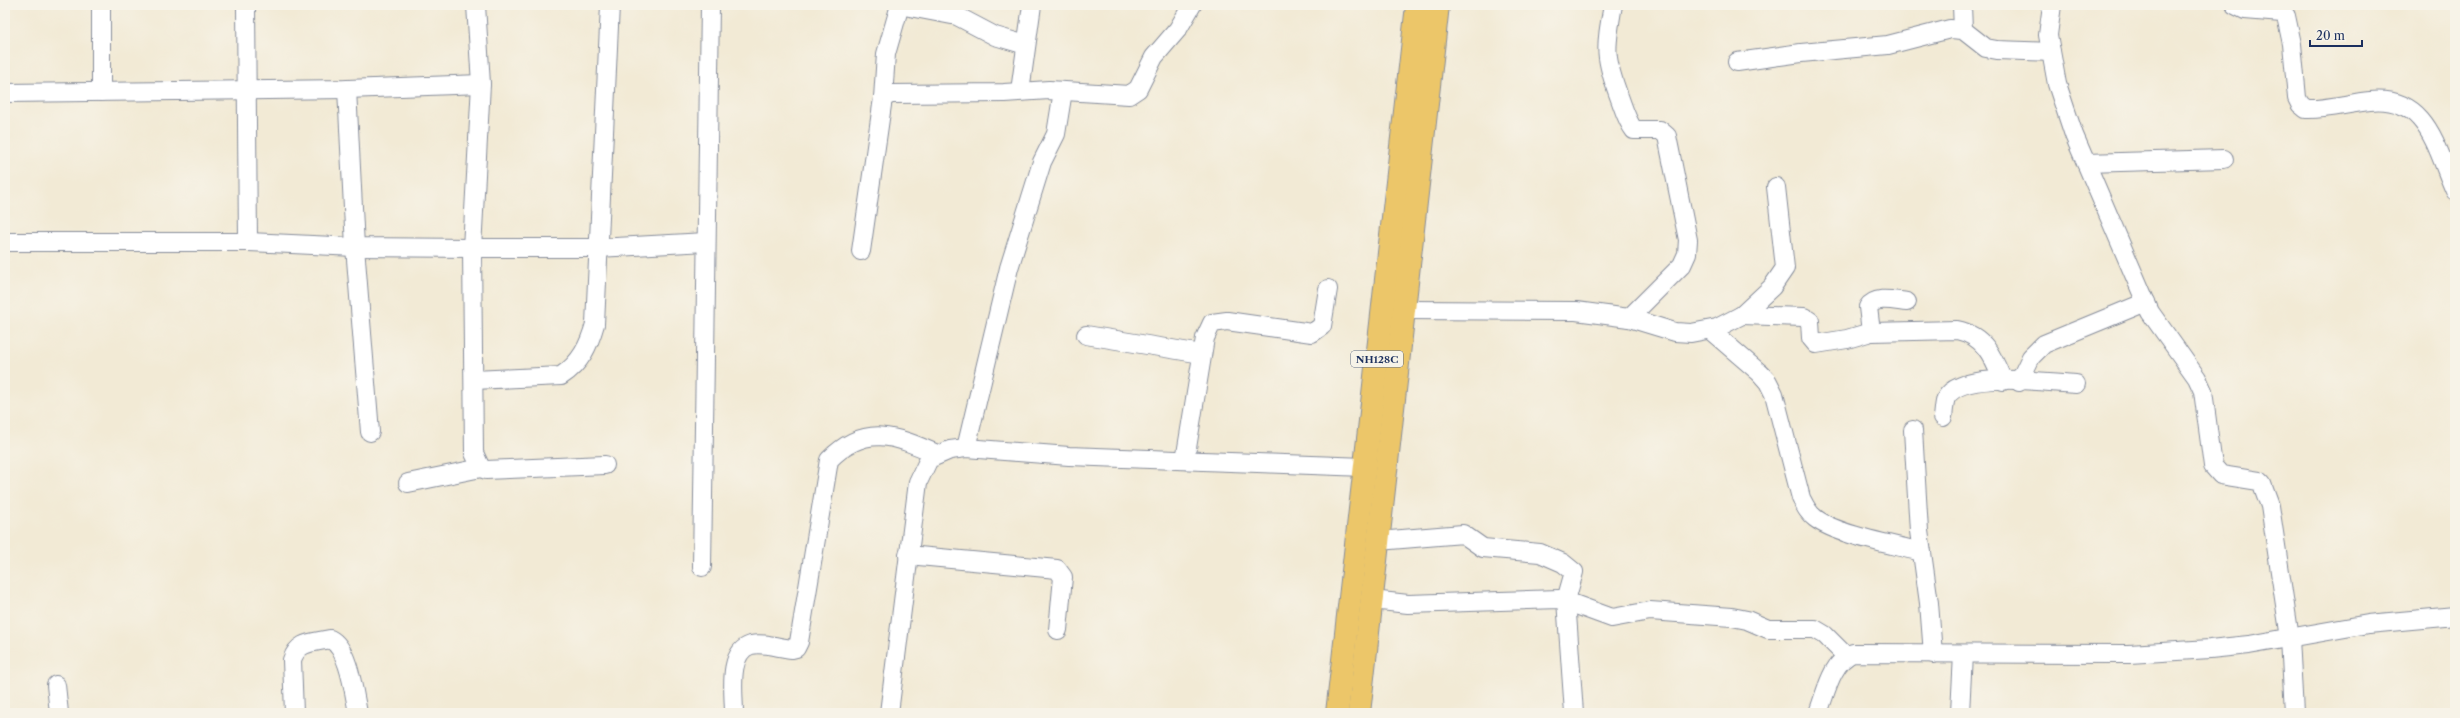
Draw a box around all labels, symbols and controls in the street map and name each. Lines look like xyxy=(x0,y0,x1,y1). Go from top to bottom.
scale bar xyxy=(2310,22,2362,48)
text: 20 m xyxy=(2316,28,2345,43)
road number: NH128C xyxy=(1351,351,1403,367)

